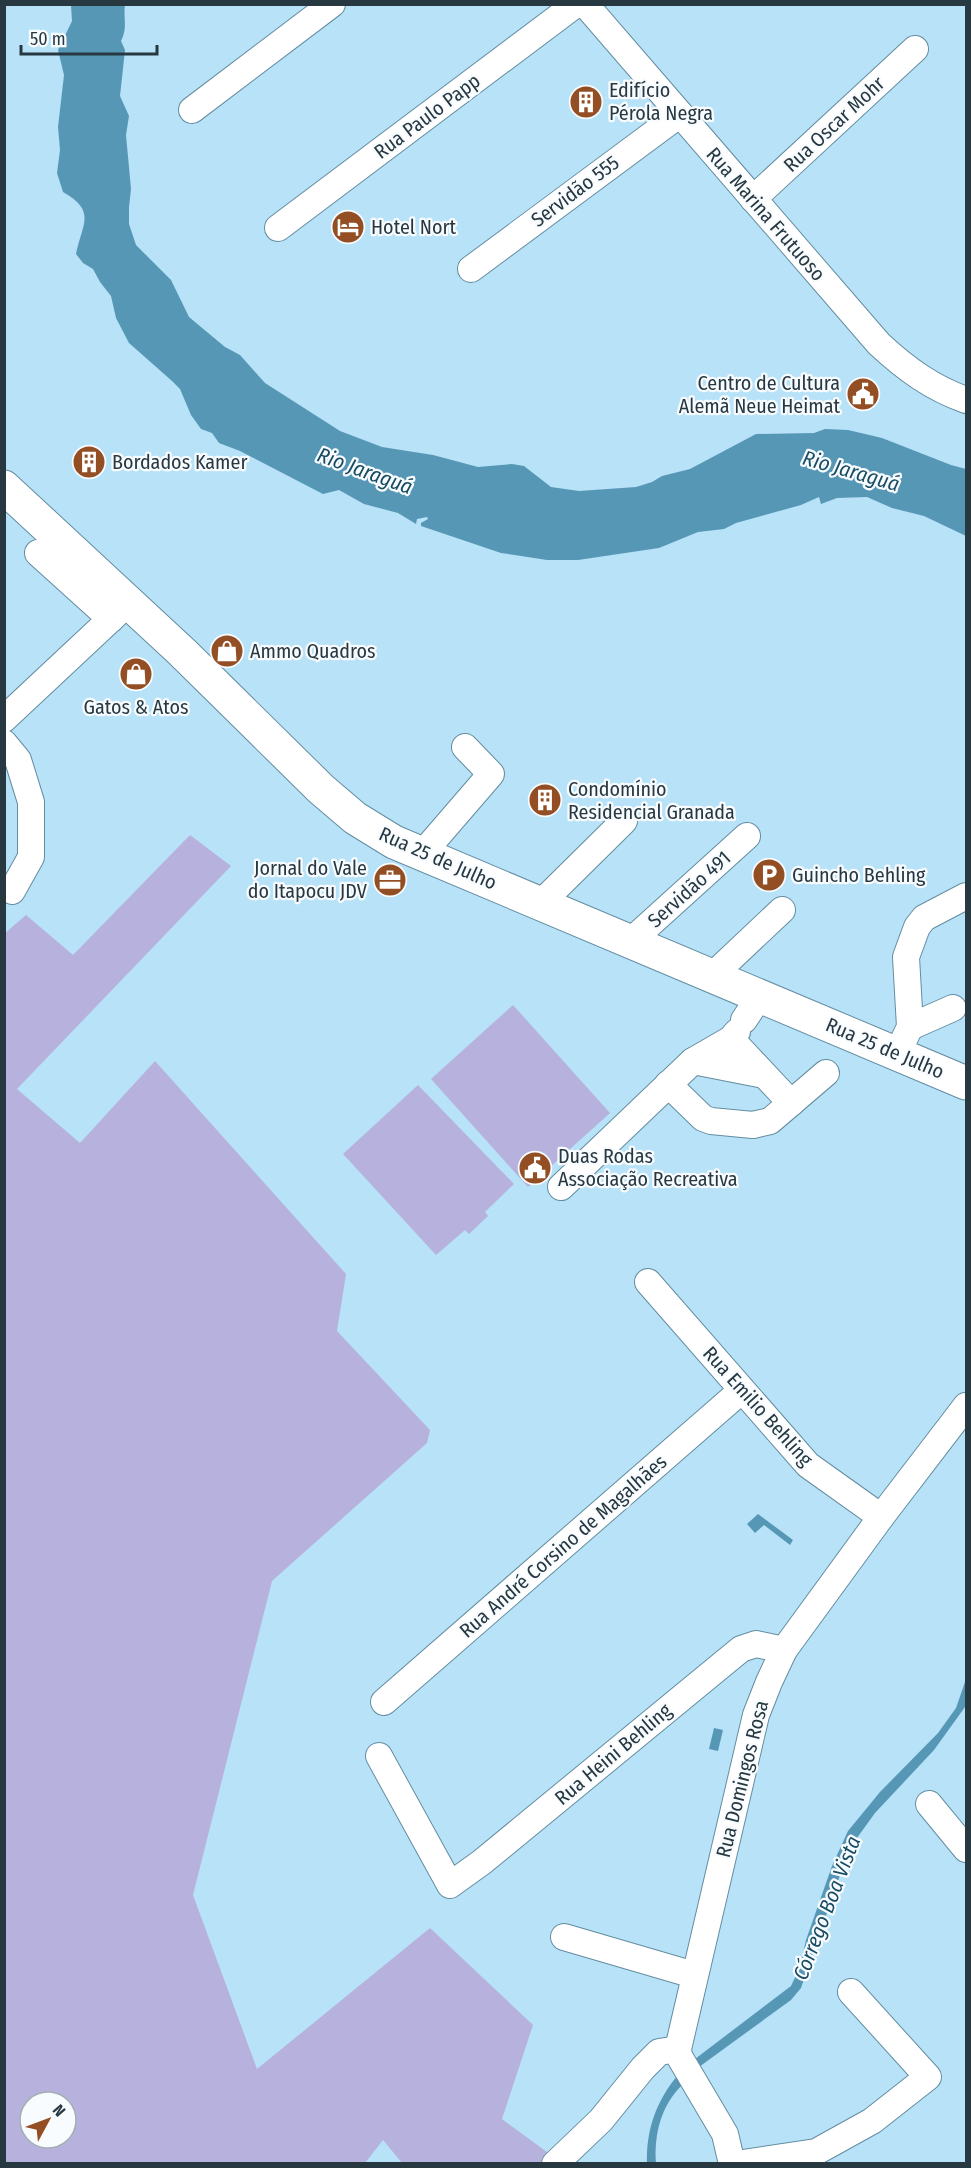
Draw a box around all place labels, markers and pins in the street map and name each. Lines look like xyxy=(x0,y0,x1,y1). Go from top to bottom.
place label: Edifício Pérola Negra xyxy=(609,78,713,125)
building icon: Edifício Pérola Negra xyxy=(568,84,604,120)
hotel icon: Hotel Nort xyxy=(330,209,366,245)
place label: Hotel Nort xyxy=(371,215,456,239)
place label: Centro de Cultura Alemã Neue Heimat xyxy=(679,371,840,418)
public building icon: Centro de Cultura Alemã Neue Heimat xyxy=(845,376,881,412)
building icon: Bordados Kamer xyxy=(71,444,107,480)
place label: Bordados Kamer xyxy=(112,450,247,474)
shop icon: Ammo Quadros xyxy=(209,633,245,669)
place label: Ammo Quadros xyxy=(250,639,376,663)
shop icon: Gatos & Atos xyxy=(118,656,154,692)
place label: Gatos & Atos xyxy=(83,695,189,719)
place label: Condomínio Residencial Granada xyxy=(568,777,735,824)
building icon: Condomínio Residencial Granada xyxy=(527,782,563,818)
place label: Jornal do Vale do Itapocu JDV xyxy=(248,856,368,903)
parking icon: Guincho Behling xyxy=(751,857,787,893)
office icon: Jornal do Vale do Itapocu JDV xyxy=(372,862,408,898)
place label: Guincho Behling xyxy=(792,863,926,887)
place label: Duas Rodas Associação Recreativa xyxy=(558,1144,738,1191)
public building icon: Duas Rodas Associação Recreativa xyxy=(517,1150,553,1186)

